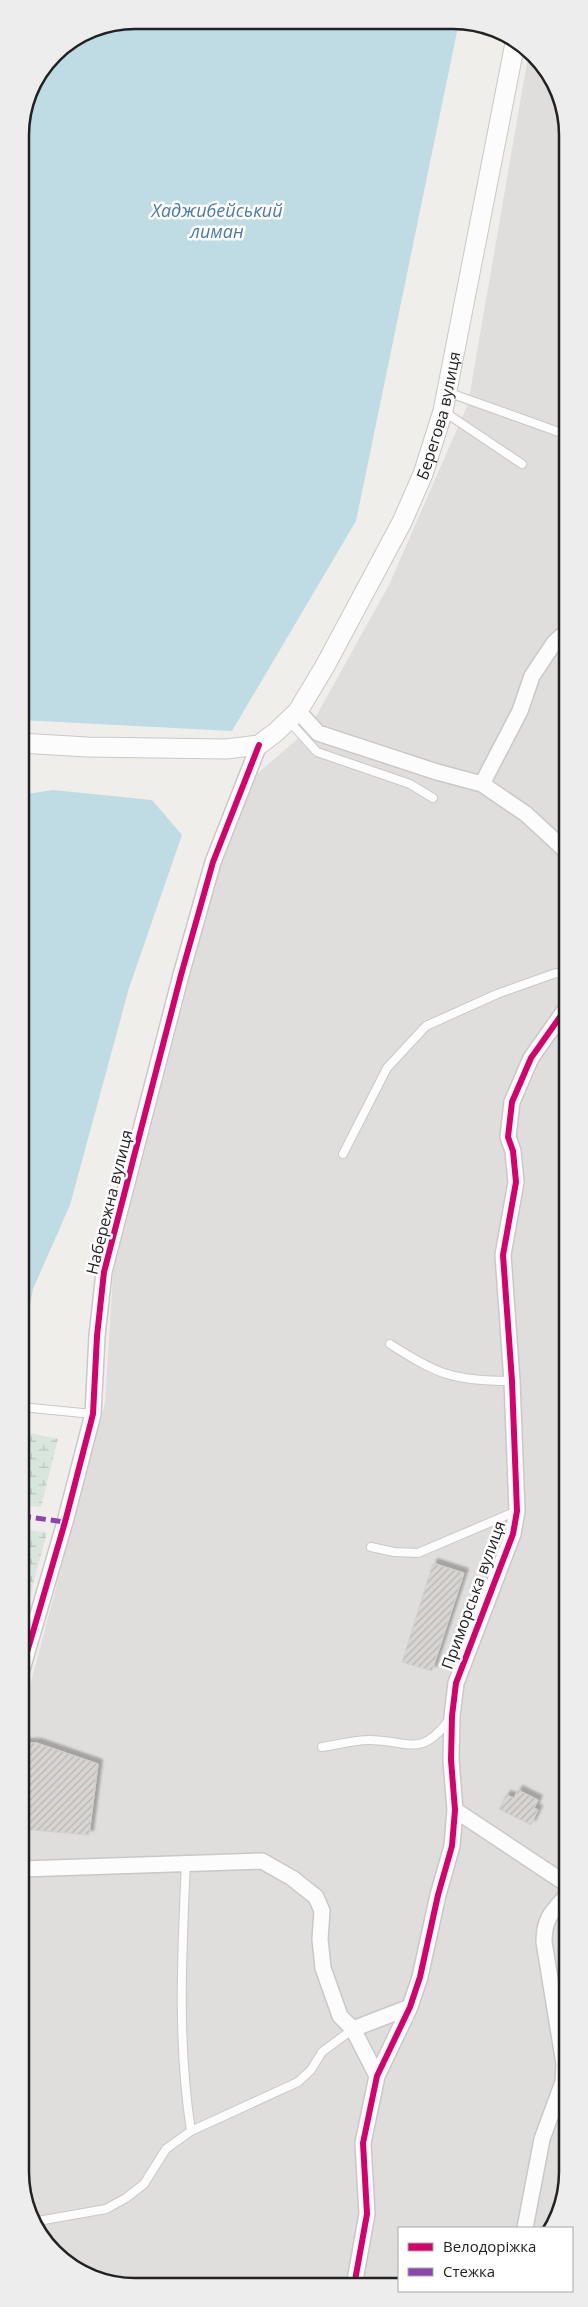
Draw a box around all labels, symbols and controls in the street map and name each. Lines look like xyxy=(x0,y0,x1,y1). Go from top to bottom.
water label: Хаджибейський лиман xyxy=(150,198,283,243)
street label: Берегова вулиця xyxy=(411,350,465,483)
street label: Набережна вулиця xyxy=(80,1127,138,1277)
street label: Приморська вулиця xyxy=(436,1518,510,1672)
legend xyxy=(398,2227,573,2292)
text: Велодоріжка xyxy=(443,2236,536,2256)
text: Стежка xyxy=(443,2261,495,2281)

